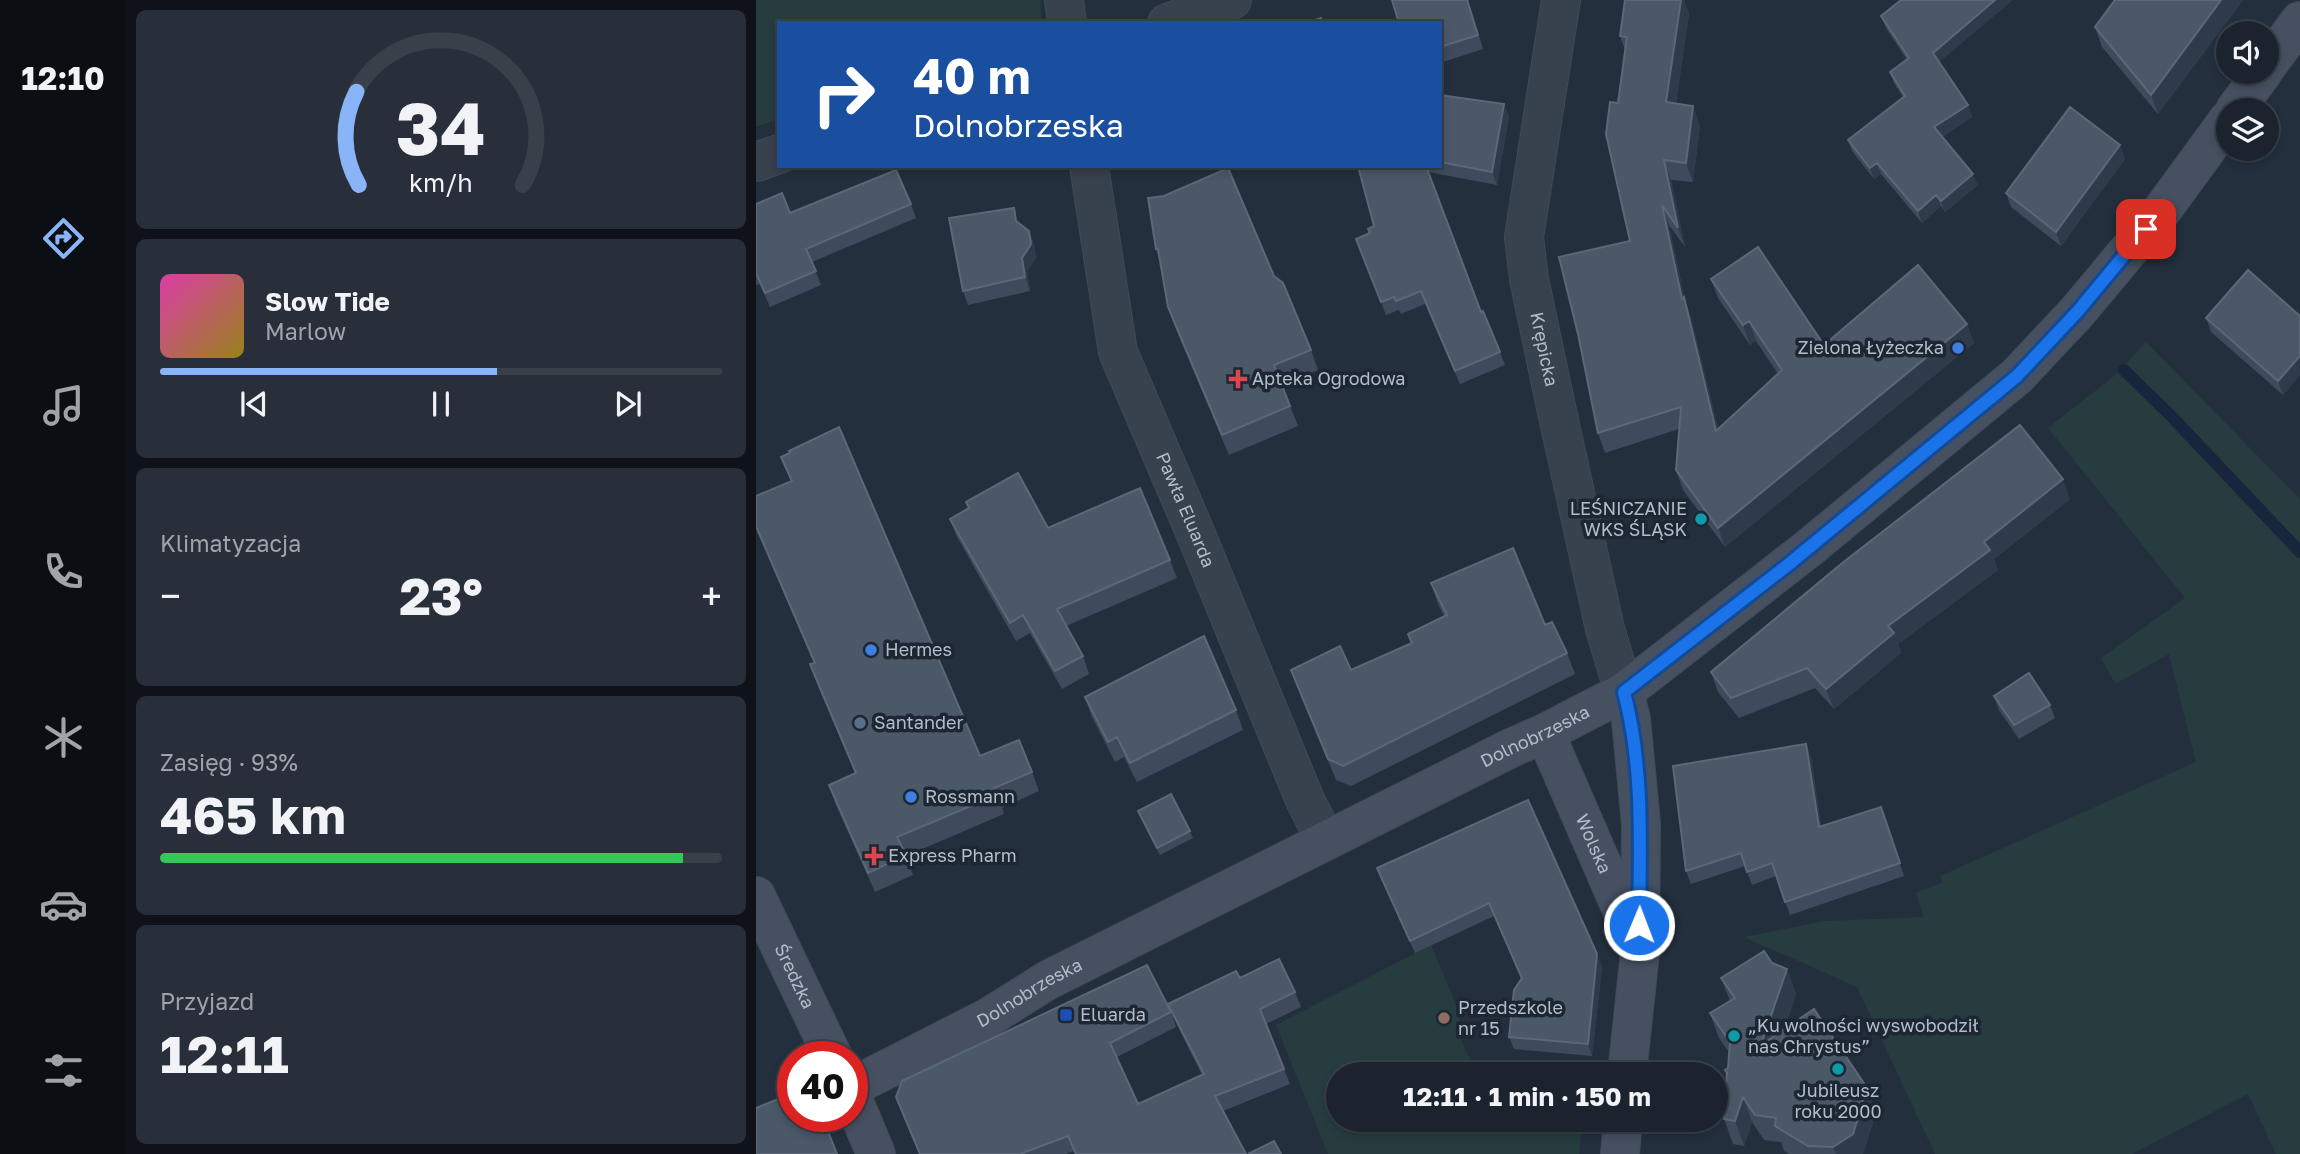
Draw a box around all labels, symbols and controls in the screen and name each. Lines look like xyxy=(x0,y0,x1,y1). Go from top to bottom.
map controls xyxy=(2216,21,2279,161)
button: sound xyxy=(2216,21,2279,84)
text: 40 m xyxy=(913,46,1031,105)
icon: right xyxy=(798,49,889,140)
text: 12:10 xyxy=(21,59,105,97)
text: 34 xyxy=(396,85,486,172)
button: layers xyxy=(2216,98,2279,161)
text: Dolnobrzeska xyxy=(913,106,1124,144)
text: km/h xyxy=(409,167,473,198)
pin xyxy=(2116,199,2176,259)
icon: arrive xyxy=(2127,210,2165,248)
icon: directions xyxy=(39,214,88,263)
text: Slow Tide xyxy=(265,286,390,317)
street label: Krępicka xyxy=(1526,310,1563,388)
text: Marlow xyxy=(265,317,346,345)
place label: Zielona Łyżeczka xyxy=(1798,336,1944,358)
marker: Zielona Łyżeczka xyxy=(1950,340,1966,356)
place label: Apteka Ogrodowa xyxy=(1252,367,1406,389)
marker: Apteka Ogrodowa xyxy=(1230,371,1246,387)
icon: music xyxy=(39,381,88,430)
icon: previous xyxy=(235,385,273,423)
icon: pause xyxy=(422,385,460,423)
icon: next xyxy=(609,385,647,423)
street label: Pawła Eluarda xyxy=(1152,449,1220,570)
place label: LEŚNICZANIE WKS ŚLĄSK xyxy=(1570,497,1687,540)
marker: LEŚNICZANIE WKS ŚLĄSK xyxy=(1693,511,1709,527)
text: Klimatyzacja xyxy=(160,529,301,557)
icon: phone xyxy=(39,547,88,596)
text: 23° xyxy=(399,564,483,626)
text: − xyxy=(160,573,181,618)
text: + xyxy=(701,573,722,618)
place label: Hermes xyxy=(885,638,952,660)
marker: Hermes xyxy=(863,642,879,658)
street label: Dolnobrzeska xyxy=(1476,700,1593,772)
place label: Santander xyxy=(874,711,964,733)
icon: climate xyxy=(39,713,88,762)
marker: Santander xyxy=(852,715,868,731)
text: Zasięg · 93% xyxy=(160,748,298,776)
text: 465 km xyxy=(160,783,346,845)
place label: Rossmann xyxy=(925,785,1015,807)
marker: Rossmann xyxy=(903,789,919,805)
street label: Wolska xyxy=(1571,810,1617,877)
place label: Express Pharm xyxy=(888,844,1017,866)
marker: Express Pharm xyxy=(866,848,882,864)
icon: car xyxy=(39,880,88,929)
position arrow xyxy=(1602,888,1676,962)
street label: Średzka xyxy=(770,940,820,1012)
street label: Dolnobrzeska xyxy=(973,953,1085,1031)
text: Przyjazd xyxy=(160,987,254,1015)
place label: Przedszkole nr 15 xyxy=(1458,996,1563,1039)
place label: Eluarda xyxy=(1080,1003,1146,1025)
marker: Eluarda xyxy=(1058,1007,1074,1023)
marker: Przedszkole nr 15 xyxy=(1436,1010,1452,1026)
place label: „Ku wolności wyswobodził nas Chrystus” xyxy=(1748,1014,1979,1057)
text: 12:11 xyxy=(160,1022,289,1084)
marker: „Ku wolności wyswobodził nas Chrystus” xyxy=(1726,1028,1742,1044)
speed limit sign: 40 xyxy=(777,1041,868,1132)
icon: filters xyxy=(39,1046,88,1095)
marker: Jubileusz roku 2000 xyxy=(1830,1061,1846,1077)
place label: Jubileusz roku 2000 xyxy=(1794,1079,1882,1122)
text: 12:11 · 1 min · 150 m xyxy=(1403,1081,1651,1112)

